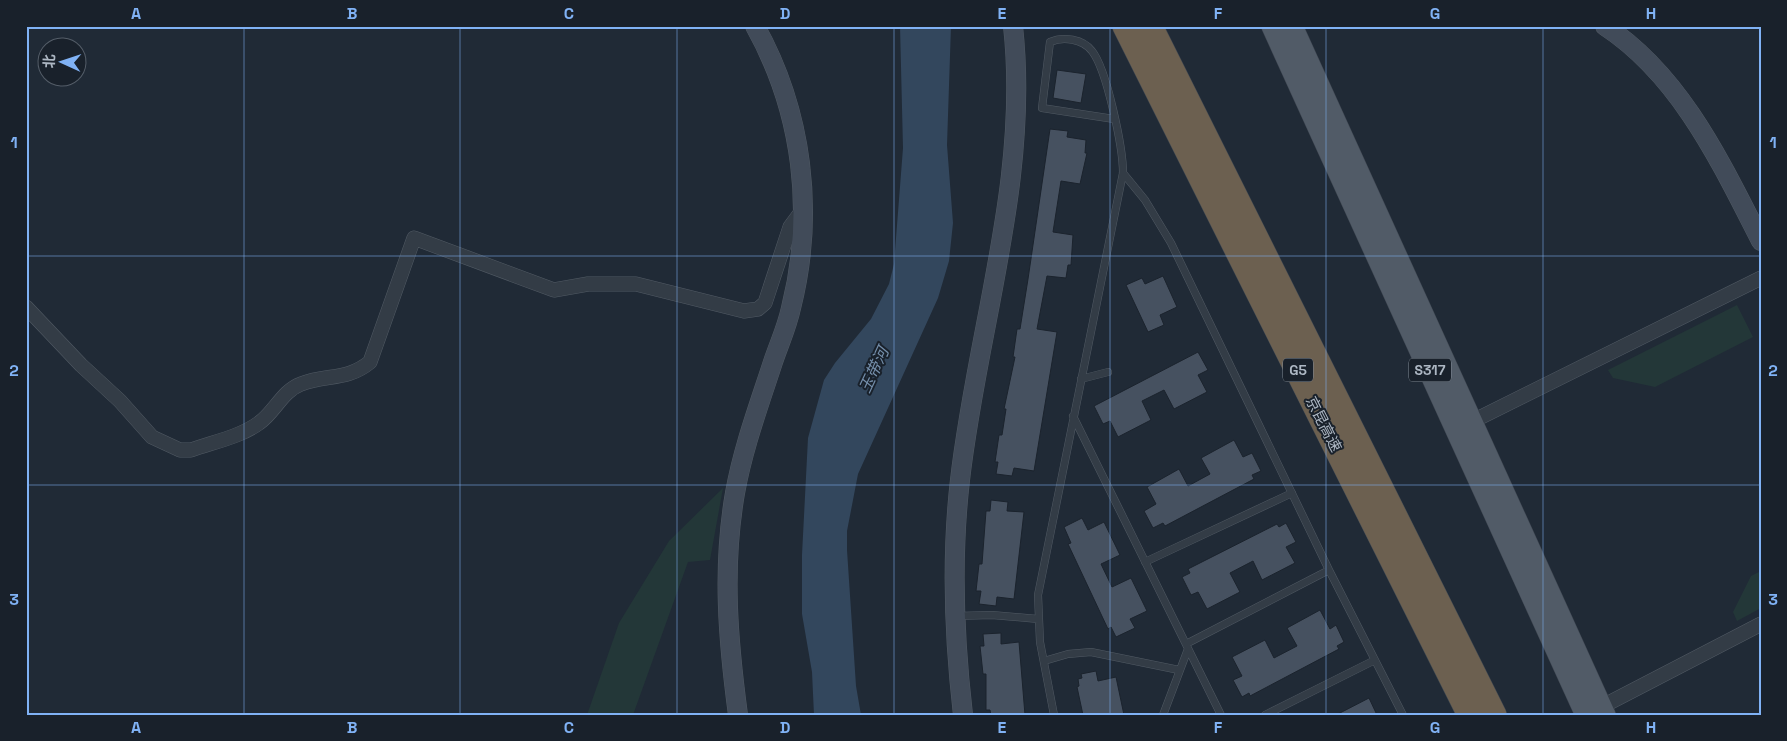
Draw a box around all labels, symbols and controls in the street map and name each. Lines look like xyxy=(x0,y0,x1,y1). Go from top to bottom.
text: A xyxy=(131,3,141,24)
text: B xyxy=(347,3,357,24)
text: C xyxy=(564,3,574,24)
text: D xyxy=(780,3,790,24)
text: E xyxy=(998,3,1007,24)
text: F xyxy=(1214,3,1223,24)
text: G xyxy=(1430,3,1440,24)
text: H xyxy=(1646,3,1656,24)
north arrow xyxy=(38,38,88,88)
text: 北 xyxy=(40,54,58,69)
text: 1 xyxy=(10,132,18,153)
text: 1 xyxy=(1769,132,1777,153)
water label: 玉带河 xyxy=(854,341,895,396)
road number: G5 xyxy=(1283,358,1313,382)
road number: S317 xyxy=(1409,358,1451,382)
text: 2 xyxy=(9,360,19,381)
text: 2 xyxy=(1768,360,1778,381)
street label: 京昆高速 xyxy=(1302,393,1346,455)
text: 3 xyxy=(9,589,19,610)
text: 3 xyxy=(1768,589,1778,610)
text: A xyxy=(131,717,141,738)
text: B xyxy=(347,717,357,738)
text: C xyxy=(564,717,574,738)
text: D xyxy=(780,717,790,738)
text: E xyxy=(998,717,1007,738)
text: F xyxy=(1214,717,1223,738)
text: G xyxy=(1430,717,1440,738)
text: H xyxy=(1646,717,1656,738)

